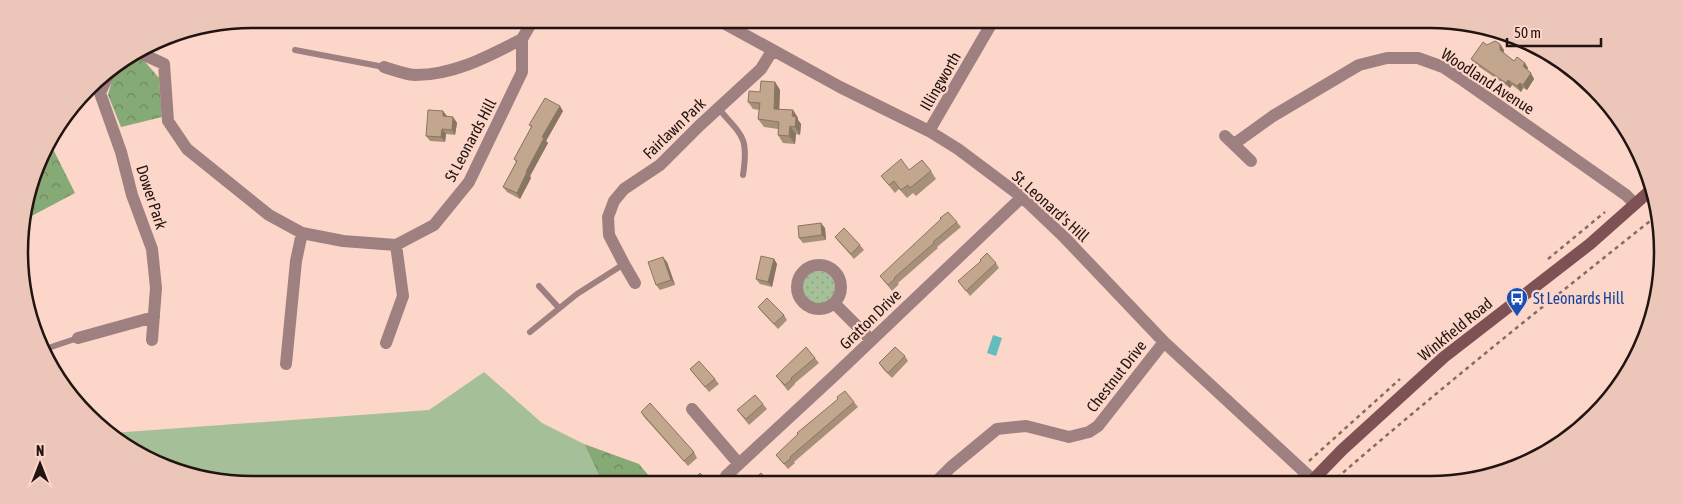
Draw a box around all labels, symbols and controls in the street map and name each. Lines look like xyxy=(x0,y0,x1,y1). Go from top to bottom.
scale bar xyxy=(1507,15,1601,47)
text: 50 m xyxy=(1514,24,1541,41)
street label: Woodland Avenue xyxy=(1438,44,1538,118)
street label: Illingworth xyxy=(916,48,965,114)
street label: Fairlawn Park xyxy=(639,94,709,162)
street label: St Leonards Hill xyxy=(441,95,500,184)
street label: Dower Park xyxy=(133,163,171,231)
street label: St. Leonard's Hill xyxy=(1009,167,1094,246)
street label: Gratton Drive xyxy=(836,285,904,353)
bus stop icon: St Leonards Hill xyxy=(1505,286,1529,317)
place label: St Leonards Hill xyxy=(1533,289,1625,307)
street label: Winkfield Road xyxy=(1414,294,1496,364)
street label: Chestnut Drive xyxy=(1082,337,1150,415)
north arrow xyxy=(15,439,65,489)
text: N xyxy=(36,443,44,459)

